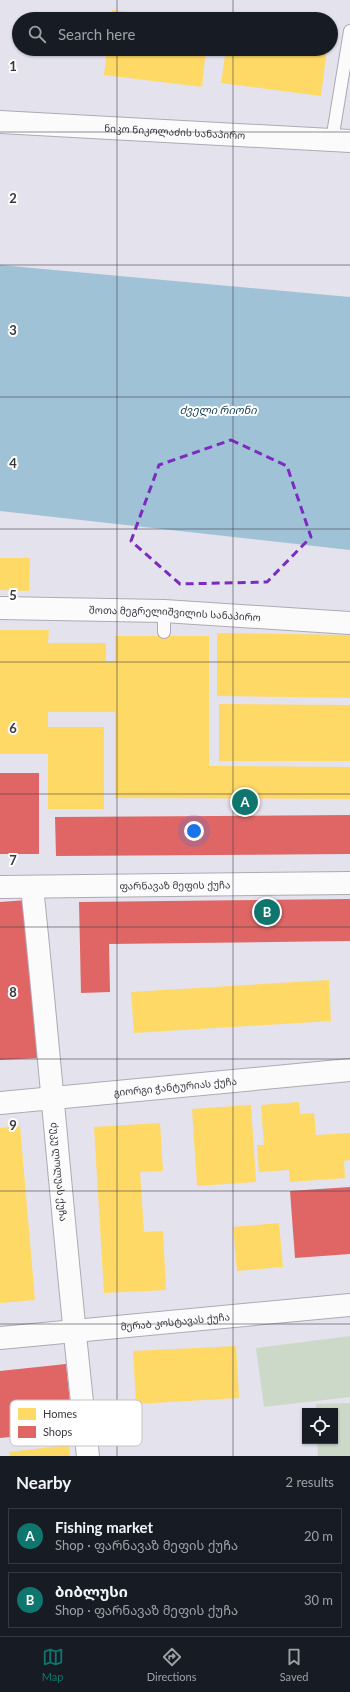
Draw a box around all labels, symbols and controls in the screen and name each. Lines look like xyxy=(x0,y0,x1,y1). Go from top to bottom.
search box xyxy=(12,12,338,56)
icon: search xyxy=(26,23,48,45)
text: Search here xyxy=(58,25,135,43)
text: 1 xyxy=(9,58,17,74)
street label: ნიკო ნიკოლაძის სანაპირო xyxy=(104,122,246,141)
text: 2 xyxy=(9,190,17,206)
text: 3 xyxy=(9,322,17,338)
water label: ძველი რიონი xyxy=(179,403,257,417)
text: 4 xyxy=(9,455,17,471)
text: 5 xyxy=(9,587,17,603)
street label: შოთა მეგრელიშვილის სანაპირო xyxy=(89,604,261,623)
text: 6 xyxy=(9,720,17,736)
pin: A xyxy=(232,787,258,817)
your location xyxy=(184,821,204,841)
text: 7 xyxy=(9,852,17,868)
street label: ფარნავაზ მეფის ქუჩა xyxy=(119,878,231,893)
pin: B xyxy=(254,897,280,927)
text: 8 xyxy=(9,984,17,1000)
street label: გიორგი ჭანტურიას ქუჩა xyxy=(113,1075,237,1099)
text: 9 xyxy=(9,1117,17,1133)
street label: ძუკუ ლოლუას ქუჩა xyxy=(48,1122,70,1222)
street label: მერაბ კოსტავას ქუჩა xyxy=(120,1310,230,1333)
legend xyxy=(10,1400,142,1446)
text: Homes xyxy=(43,1407,77,1420)
map controls xyxy=(302,1408,338,1444)
button: locate xyxy=(302,1408,338,1444)
text: Shops xyxy=(43,1425,72,1438)
text: Nearby xyxy=(16,1472,71,1493)
text: 2 results xyxy=(286,1474,334,1490)
text: Fishing market xyxy=(55,1518,153,1536)
text: A xyxy=(25,1528,35,1544)
text: 20 m xyxy=(304,1528,333,1544)
text: Shop · ფარნავაზ მეფის ქუჩა xyxy=(55,1537,238,1553)
text: ბიბლუსი xyxy=(55,1582,128,1600)
text: B xyxy=(26,1592,34,1608)
text: 30 m xyxy=(304,1592,333,1608)
text: Shop · ფარნავაზ მეფის ქუჩა xyxy=(55,1602,238,1618)
tab: Map xyxy=(42,1646,64,1683)
tab: Directions xyxy=(147,1646,196,1683)
tab: Saved xyxy=(280,1646,308,1683)

